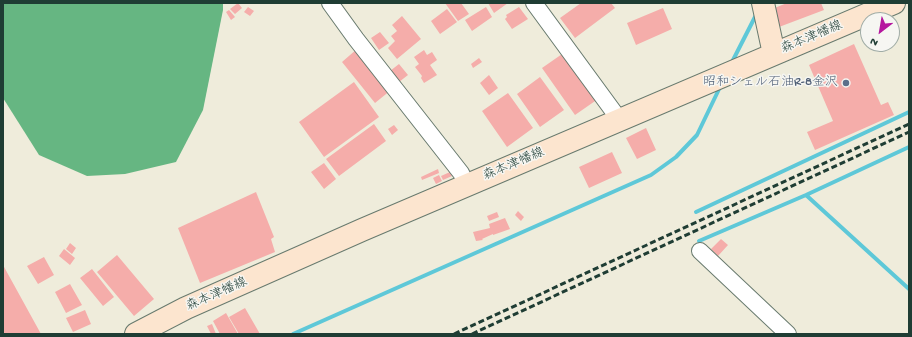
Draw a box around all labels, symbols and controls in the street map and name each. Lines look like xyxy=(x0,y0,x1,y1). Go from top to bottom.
north arrow xyxy=(860,12,900,52)
street label: 森本津幡線 xyxy=(779,18,845,58)
text: N xyxy=(868,34,881,48)
place label: 昭和シェル石油R-8金沢 xyxy=(703,75,838,91)
marker: 昭和シェル石油R-8金沢 xyxy=(841,78,851,88)
street label: 森本津幡線 xyxy=(481,145,547,185)
street label: 森本津幡線 xyxy=(184,275,250,315)

